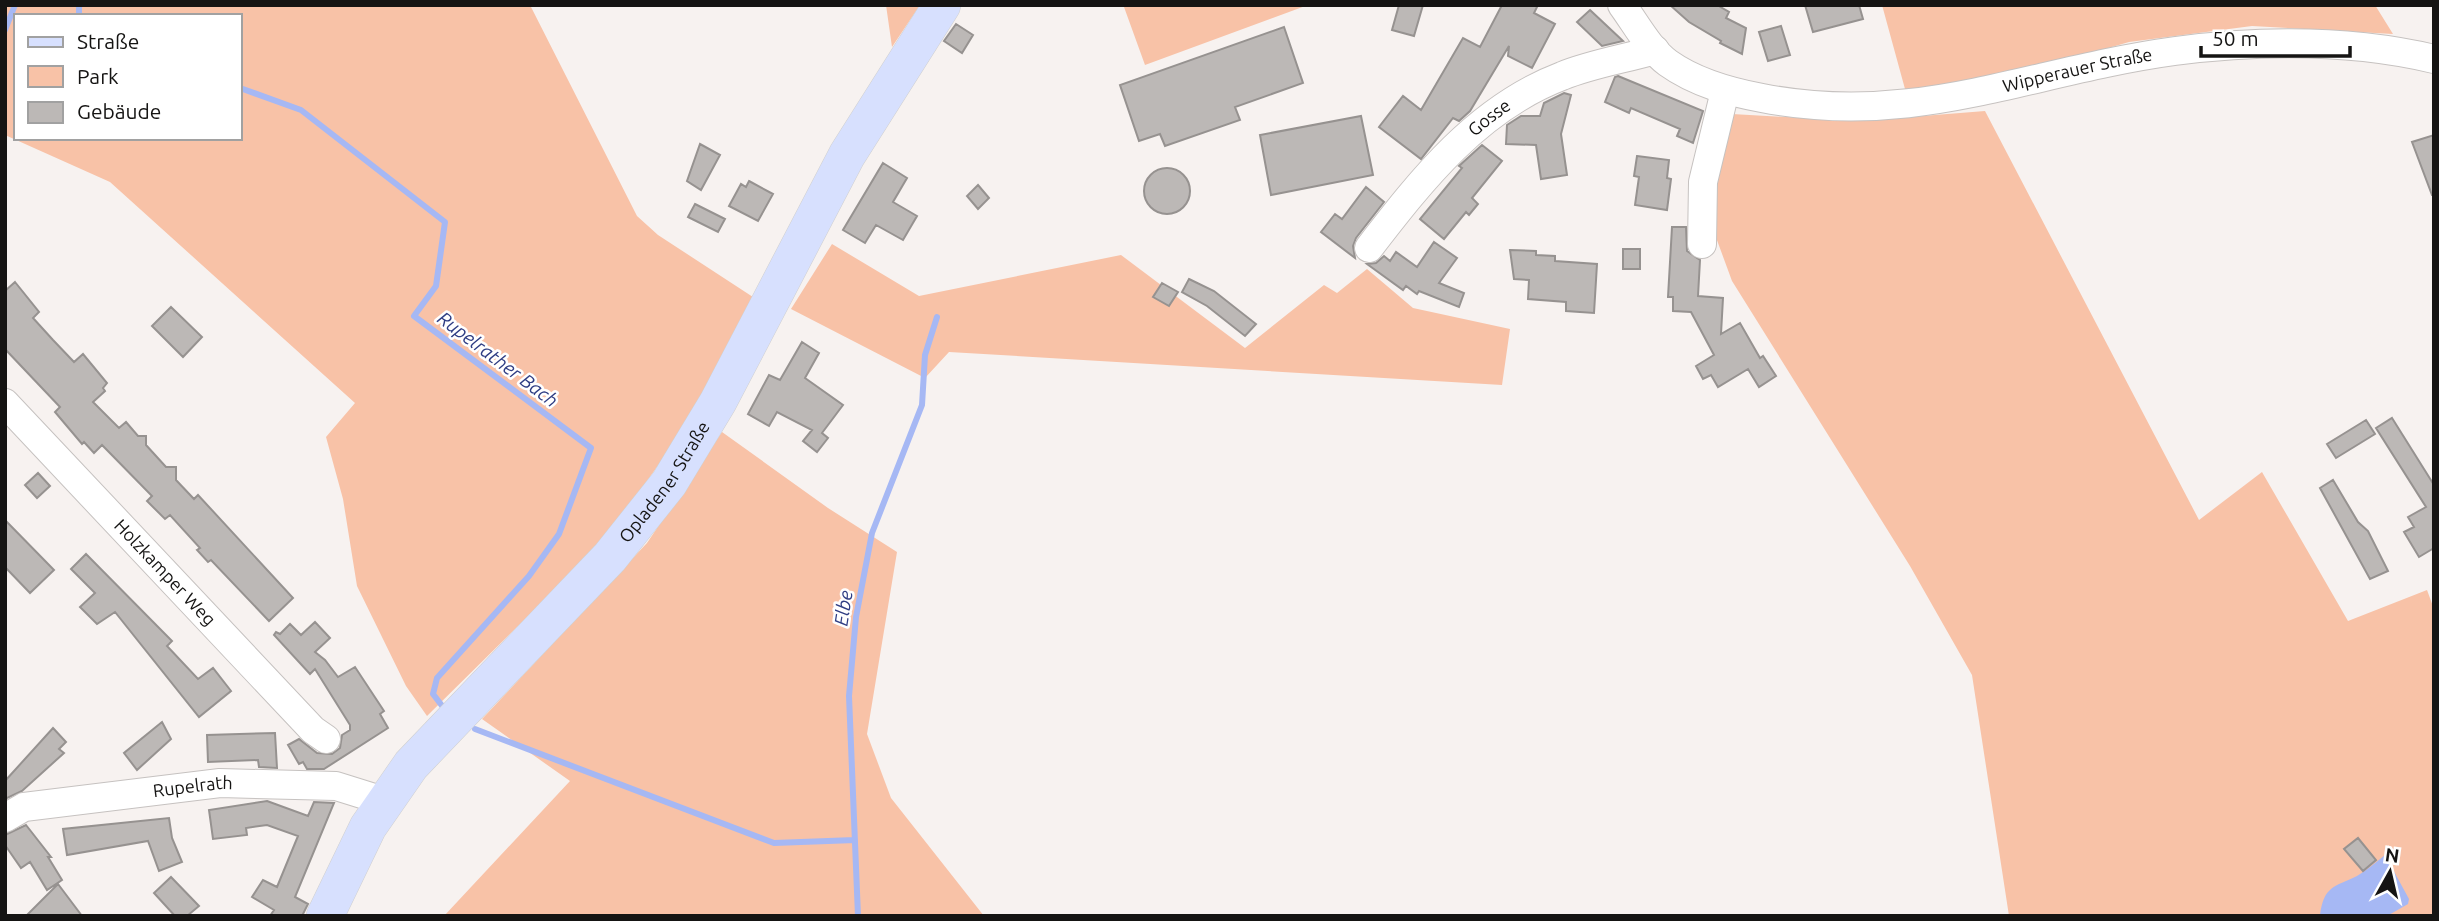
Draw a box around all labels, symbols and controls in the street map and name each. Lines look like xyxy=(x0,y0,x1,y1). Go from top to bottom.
legend xyxy=(14,14,242,140)
scale bar xyxy=(2201,14,2350,58)
text: 50 m xyxy=(2212,26,2259,50)
text: Straße xyxy=(77,29,139,53)
street label: Wipperauer Straße xyxy=(2000,44,2154,95)
text: Park xyxy=(77,64,119,88)
street label: Gosse xyxy=(1463,94,1514,139)
text: Gebäude xyxy=(77,99,161,123)
water label: Rupelrather Bach xyxy=(434,307,562,411)
street label: Opladener Straße xyxy=(615,417,713,546)
street label: Holzkamper Weg xyxy=(111,515,220,629)
water label: Elbe xyxy=(829,588,857,627)
street label: Rupelrath xyxy=(152,772,233,800)
north arrow xyxy=(2355,837,2425,907)
text: N xyxy=(2384,843,2401,867)

